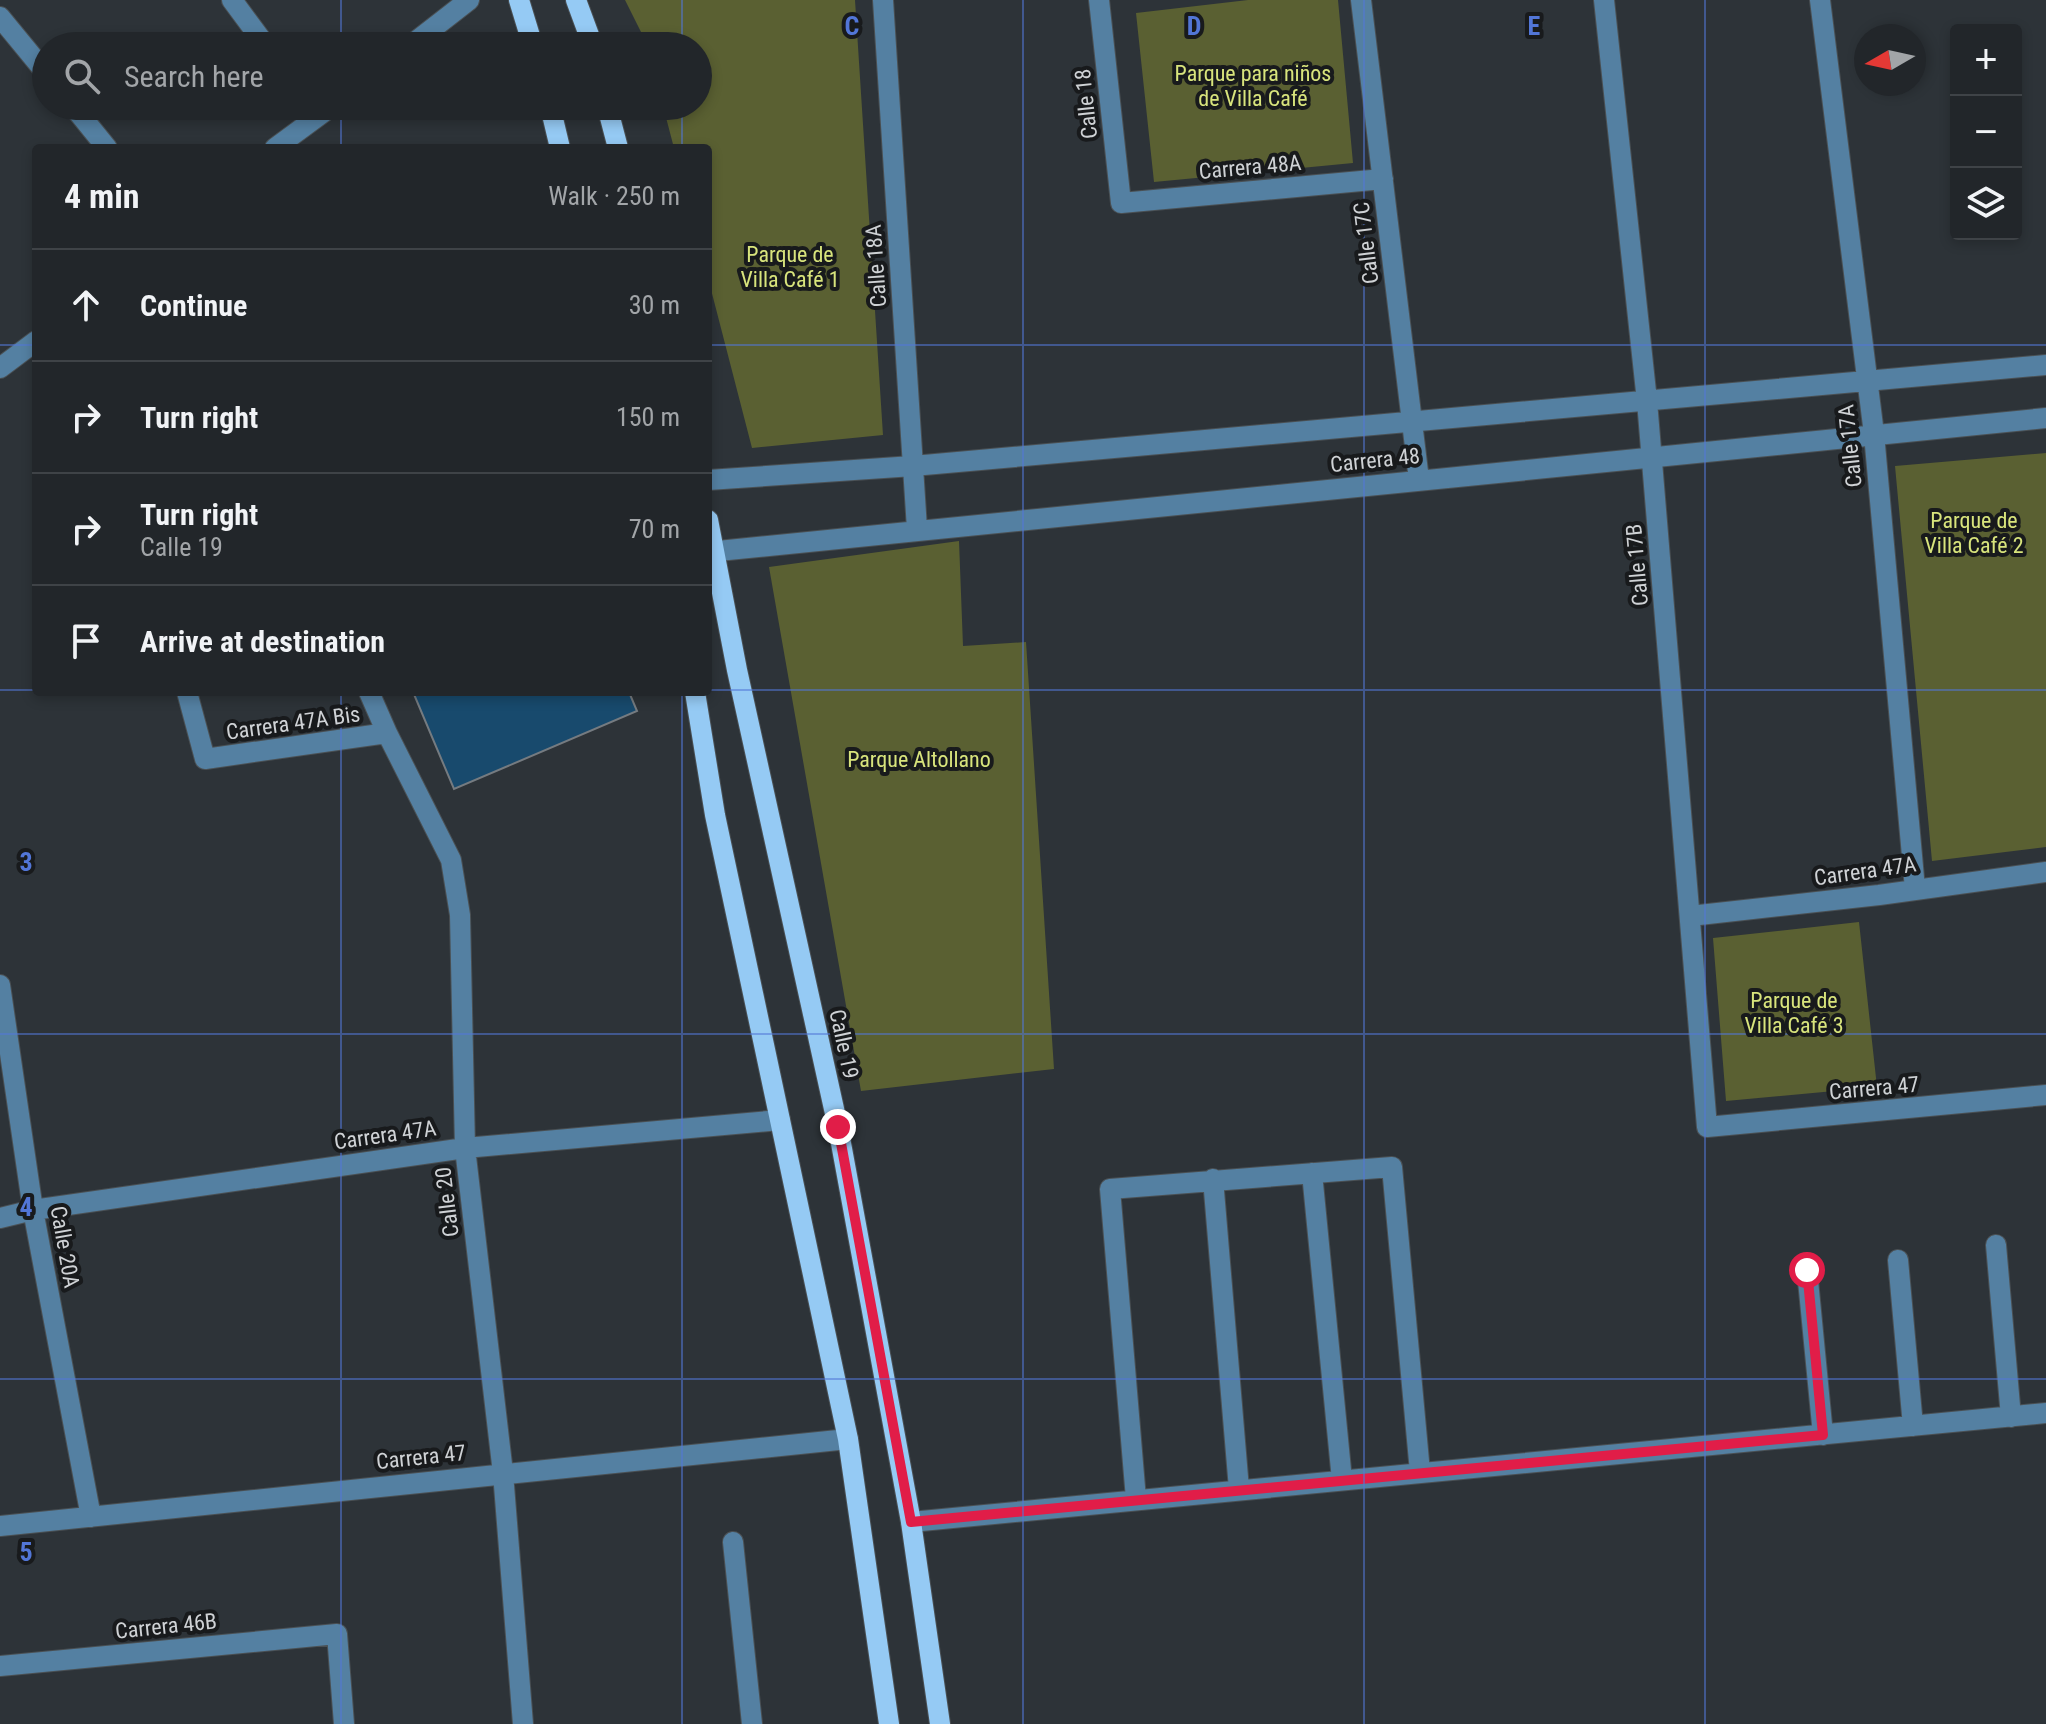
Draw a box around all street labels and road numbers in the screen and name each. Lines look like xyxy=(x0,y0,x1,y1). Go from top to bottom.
street label: Calle 18 xyxy=(1070,68,1102,140)
street label: Carrera 48A xyxy=(1198,150,1303,184)
street label: Calle 17C xyxy=(1349,200,1383,286)
street label: Calle 18A xyxy=(861,223,891,308)
street label: Calle 17A xyxy=(1833,403,1867,489)
street label: Carrera 48 xyxy=(1329,443,1421,477)
street label: Calle 17B xyxy=(1621,523,1653,607)
street label: Carrera 47A Bis xyxy=(224,701,362,745)
street label: Carrera 47A xyxy=(1812,851,1918,891)
street label: Calle 19 xyxy=(824,1007,864,1081)
street label: Carrera 47 xyxy=(1828,1072,1920,1104)
street label: Carrera 47A xyxy=(332,1115,438,1155)
street label: Calle 20 xyxy=(430,1166,464,1238)
street label: Calle 20A xyxy=(45,1204,85,1290)
street label: Carrera 47 xyxy=(375,1440,467,1474)
street label: Carrera 46B xyxy=(114,1608,218,1644)

